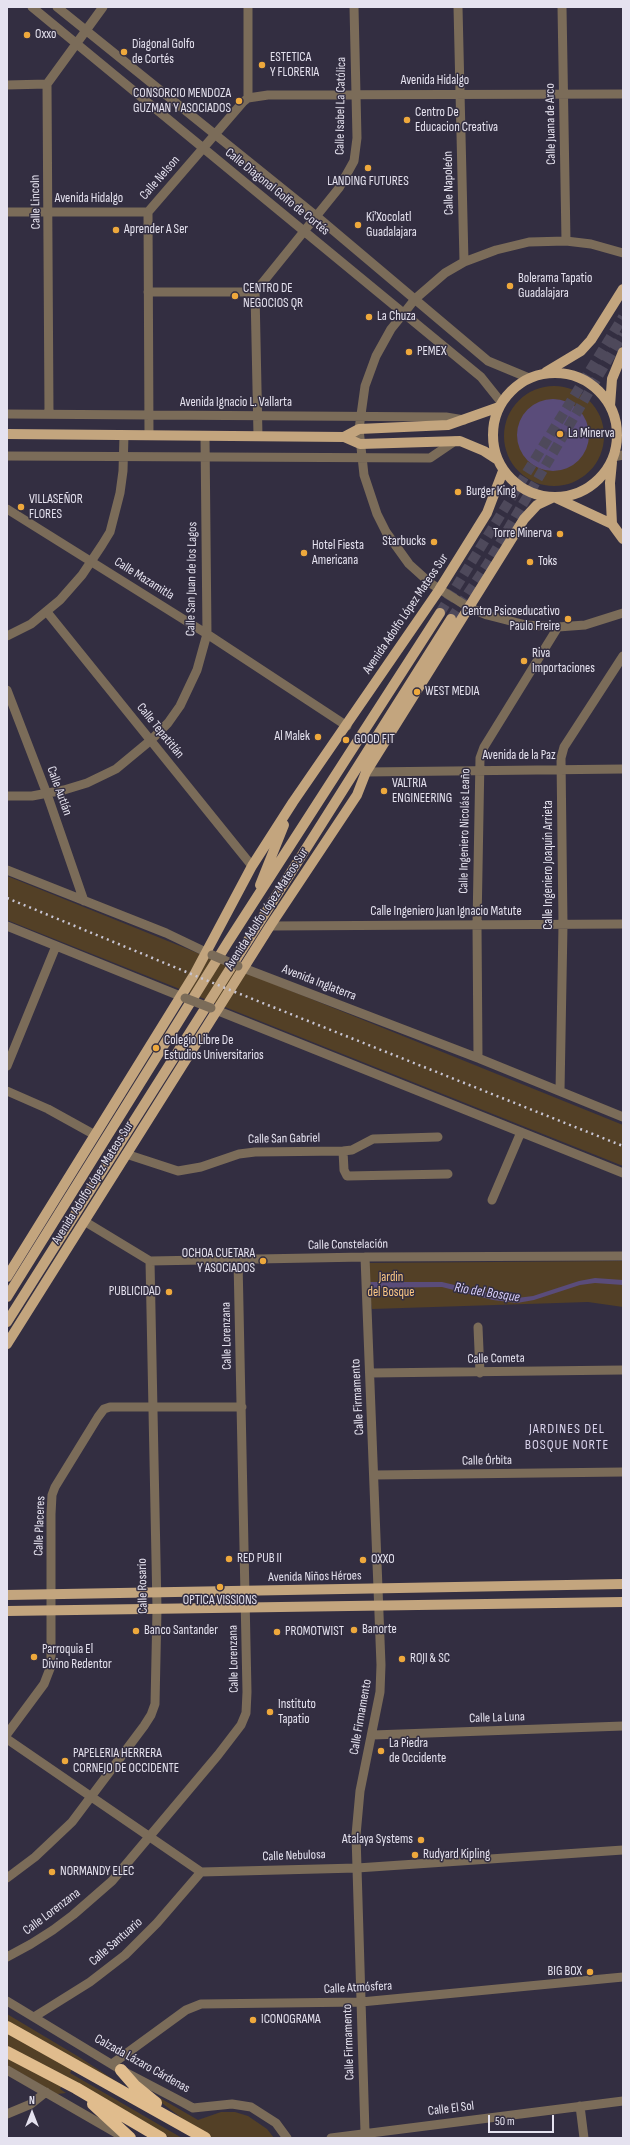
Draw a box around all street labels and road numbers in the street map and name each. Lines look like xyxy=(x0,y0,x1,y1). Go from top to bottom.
street label: Calle Isabel La Católica xyxy=(332,57,350,155)
street label: Avenida Hidalgo xyxy=(401,73,469,89)
street label: Calle Juana de Arco xyxy=(542,83,560,165)
street label: Calle Diagonal Golfo de Cortés xyxy=(222,145,332,239)
street label: Calle Napoleón xyxy=(441,151,457,215)
street label: Calle Nelson xyxy=(137,153,183,203)
street label: Calle Lincoln xyxy=(28,175,44,229)
street label: Avenida Hidalgo xyxy=(55,191,123,207)
street label: Avenida Ignacio L. Vallarta xyxy=(180,395,292,411)
street label: Calle San Juan de los Lagos xyxy=(183,522,201,636)
street label: Avenida Adolfo López Mateos Sur xyxy=(360,551,452,677)
street label: Calle Mazamitla xyxy=(111,554,177,604)
street label: Calle Tepatitlán xyxy=(133,700,187,762)
street label: Avenida de la Paz xyxy=(482,748,556,764)
street label: Calle Autlán xyxy=(43,764,75,818)
street label: Calle Ingeniero Nicolás Leaño xyxy=(456,768,474,894)
street label: Calle Ingeniero Joaquín Arrieta xyxy=(541,800,557,930)
street label: Avenida Adolfo López Mateos Sur xyxy=(222,845,312,973)
street label: Calle Ingeniero Juan Ignacio Matute xyxy=(370,904,522,920)
street label: Avenida Inglaterra xyxy=(280,962,358,1004)
street label: Avenida Adolfo López Mateos Sur xyxy=(49,1119,137,1247)
street label: Calle San Gabriel xyxy=(248,1131,320,1147)
street label: Calle Constelación xyxy=(308,1237,388,1253)
street label: Calle Lorenzana xyxy=(219,1302,235,1370)
street label: Calle Cometa xyxy=(467,1351,525,1367)
street label: Calle Firmamento xyxy=(348,1358,368,1436)
street label: Calle Órbita xyxy=(462,1453,512,1469)
street label: Calle Placeres xyxy=(31,1496,49,1556)
street label: Calle Rosario xyxy=(135,1558,151,1614)
street label: Avenida Niños Héroes xyxy=(268,1568,362,1586)
street label: Calle Lorenzana xyxy=(226,1625,242,1693)
street label: Calle Firmamento xyxy=(347,1678,375,1756)
street label: Calle La Luna xyxy=(469,1709,525,1727)
street label: Calle Nebulosa xyxy=(262,1847,326,1865)
street label: Calle Lorenzana xyxy=(20,1885,84,1939)
street label: Calle Santuario xyxy=(86,1915,146,1969)
street label: Calle Atmósfera xyxy=(323,1978,393,1998)
street label: Calle Firmamento xyxy=(340,2004,358,2080)
street label: Calzada Lázaro Cárdenas xyxy=(92,2031,192,2097)
street label: Calle El Sol xyxy=(427,2098,475,2120)

